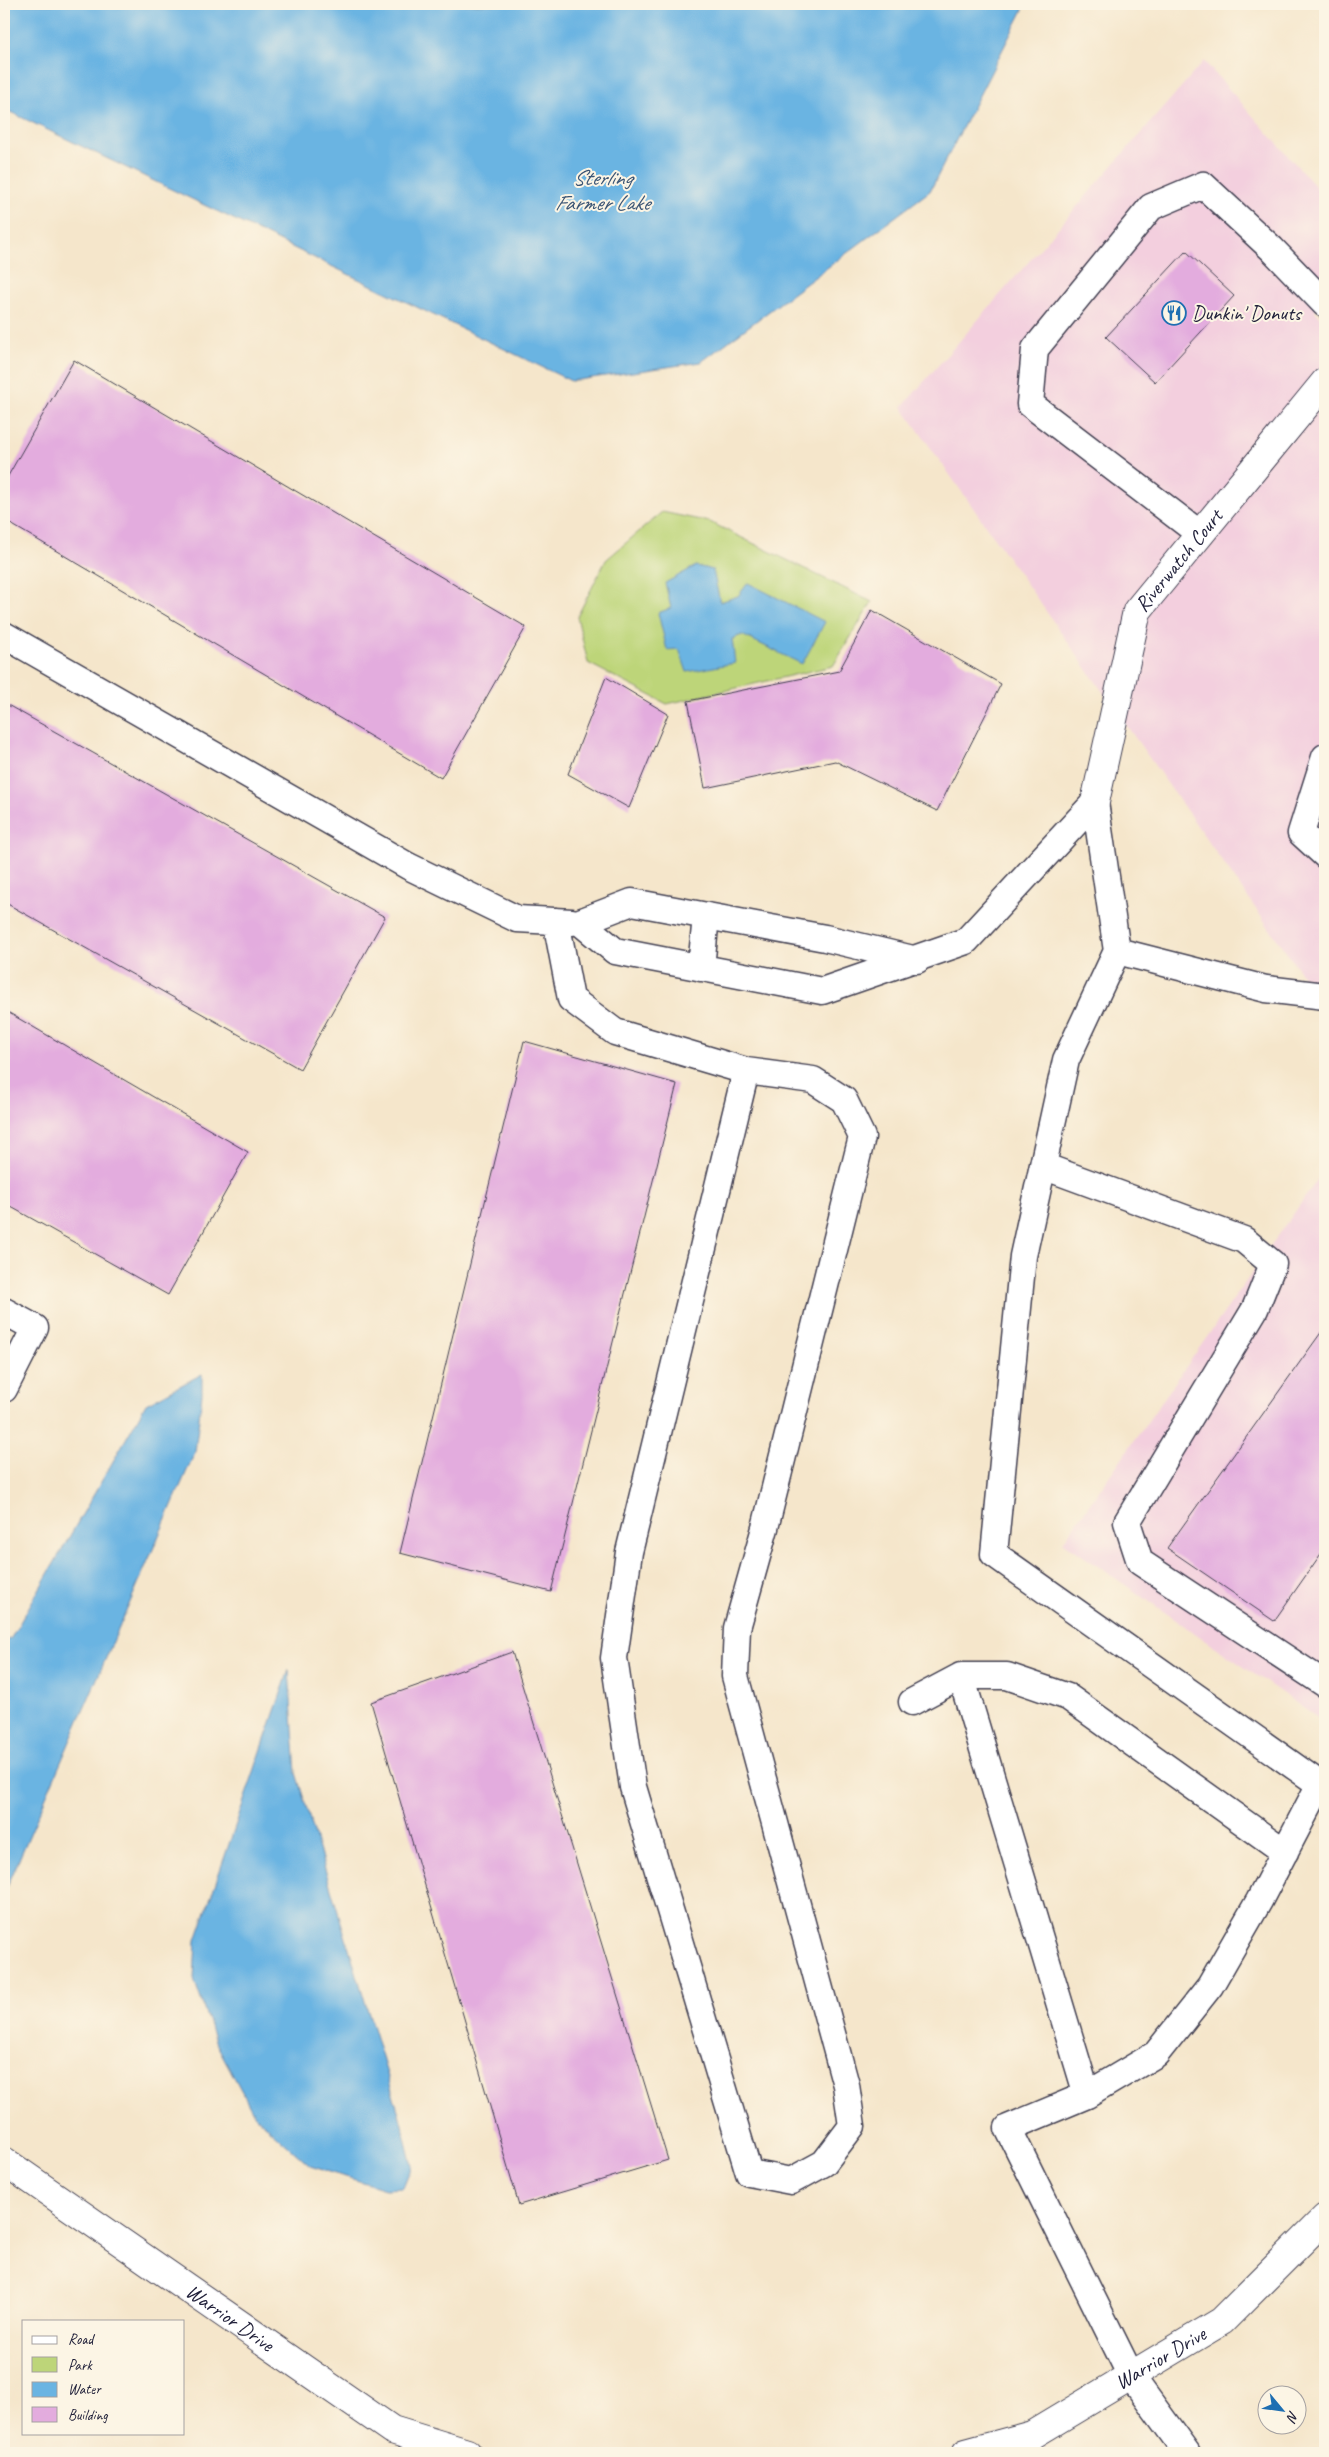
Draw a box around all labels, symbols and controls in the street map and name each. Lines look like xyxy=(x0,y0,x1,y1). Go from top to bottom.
water label: Sterling Farmer Lake xyxy=(555,164,653,217)
restaurant icon: Dunkin' Donuts xyxy=(1161,300,1187,326)
place label: Dunkin' Donuts xyxy=(1192,300,1303,326)
street label: Riverwatch Court xyxy=(1129,502,1229,617)
street label: Warrior Drive xyxy=(181,2278,280,2358)
legend xyxy=(22,2320,185,2434)
street label: Warrior Drive xyxy=(1110,2320,1211,2395)
text: Road xyxy=(68,2330,95,2349)
text: Park xyxy=(68,2356,93,2375)
text: Water xyxy=(68,2380,102,2399)
north arrow xyxy=(1256,2384,1306,2434)
text: Building xyxy=(68,2406,108,2425)
text: N xyxy=(1282,2408,1302,2426)

